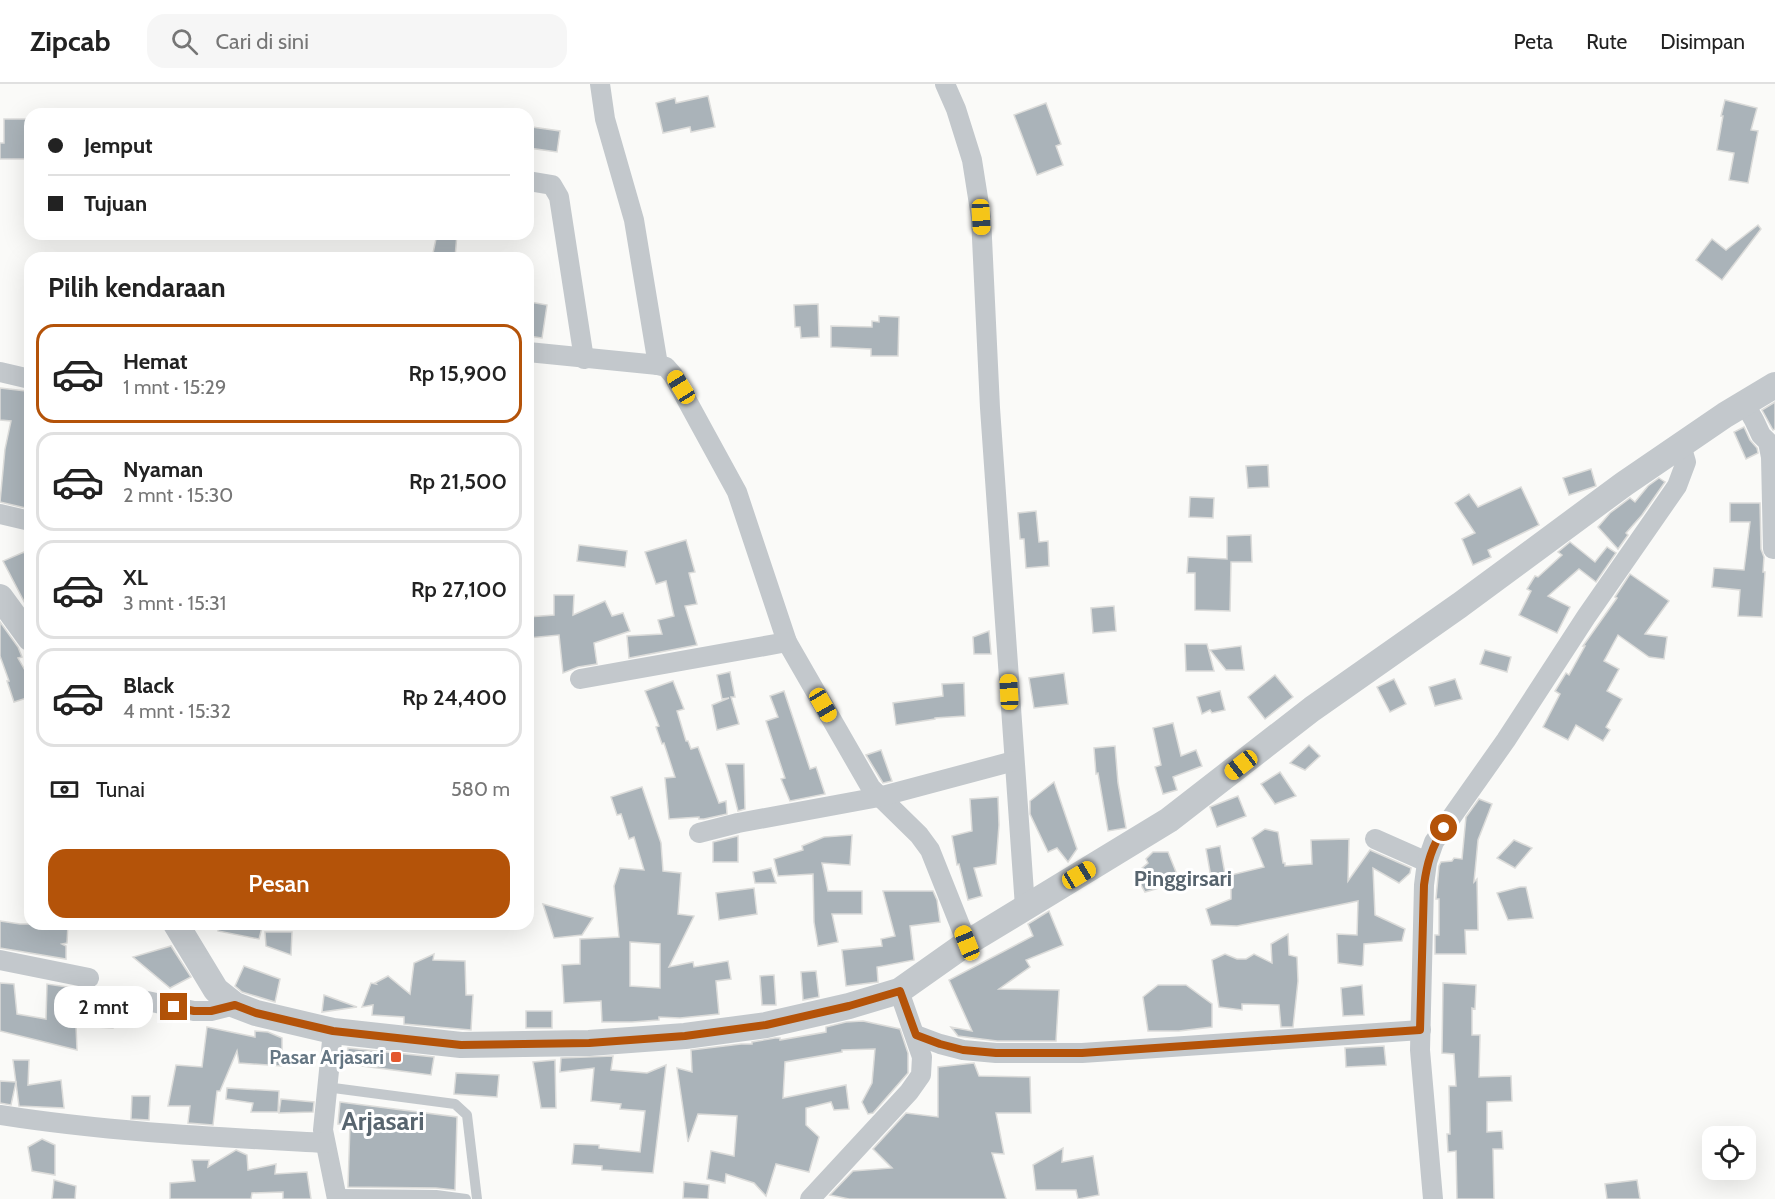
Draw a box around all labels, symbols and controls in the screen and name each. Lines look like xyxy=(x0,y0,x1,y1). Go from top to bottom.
search box xyxy=(147,14,567,68)
text: Zipcab xyxy=(30,24,111,58)
icon: search xyxy=(168,25,201,58)
text: Cari di sini xyxy=(216,28,309,55)
text: Peta xyxy=(1514,29,1553,54)
text: Rute xyxy=(1586,29,1627,54)
text: Disimpan xyxy=(1660,29,1745,54)
text: Jemput xyxy=(84,132,153,159)
text: Tujuan xyxy=(84,190,147,217)
car xyxy=(971,199,991,235)
text: Pilih kendaraan xyxy=(48,271,226,304)
icon: car xyxy=(51,347,105,401)
text: Hemat xyxy=(123,348,188,375)
text: Rp 15,900 xyxy=(408,360,507,387)
car xyxy=(664,367,698,407)
text: 1 mnt · 15:29 xyxy=(123,375,226,399)
icon: car xyxy=(51,455,105,509)
text: Nyaman xyxy=(123,456,203,483)
text: Rp 21,500 xyxy=(409,468,507,495)
text: 2 mnt · 15:30 xyxy=(123,483,233,507)
icon: car xyxy=(51,563,105,617)
text: XL xyxy=(123,564,148,591)
text: Rp 27,100 xyxy=(411,576,507,603)
text: 3 mnt · 15:31 xyxy=(123,591,226,615)
icon: car xyxy=(51,671,105,725)
text: Black xyxy=(123,672,174,699)
car xyxy=(999,674,1019,710)
text: Rp 24,400 xyxy=(402,684,507,711)
car xyxy=(806,685,840,725)
text: 4 mnt · 15:32 xyxy=(123,699,231,723)
car xyxy=(1221,747,1261,783)
icon: cash xyxy=(48,773,81,806)
text: Tunai xyxy=(96,776,145,803)
text: 580 m xyxy=(451,777,510,801)
route start xyxy=(1430,814,1457,841)
button: Pesan xyxy=(48,849,510,918)
car xyxy=(1059,858,1099,892)
district label: Pinggirsari xyxy=(1134,865,1232,892)
car xyxy=(952,923,982,963)
callout: 2 mnt xyxy=(54,986,153,1028)
route end xyxy=(160,993,187,1020)
text: 2 mnt xyxy=(78,995,129,1019)
place label: Pasar Arjasari xyxy=(269,1045,384,1069)
marker: Pasar Arjasari xyxy=(389,1050,403,1064)
district label: Arjasari xyxy=(342,1105,424,1137)
map controls xyxy=(1702,1126,1756,1180)
button: locate xyxy=(1702,1126,1756,1180)

